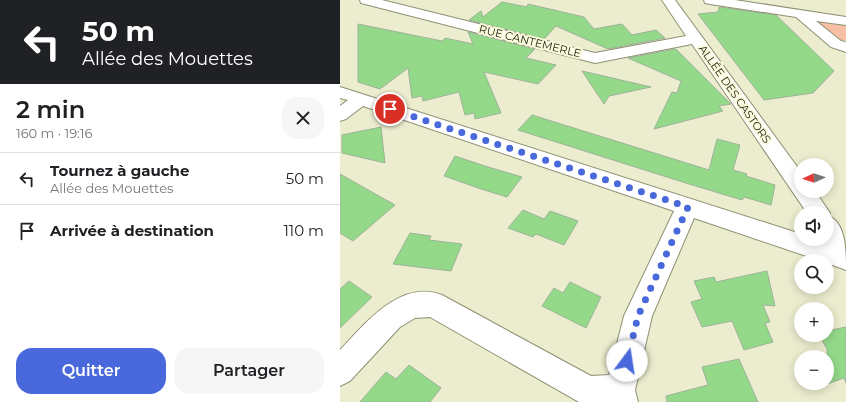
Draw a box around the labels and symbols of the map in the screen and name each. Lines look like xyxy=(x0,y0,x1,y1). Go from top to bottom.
street label: RUE CANTEMERLE xyxy=(478,22,582,60)
street label: ALLÉE DES CASTORS xyxy=(696,42,774,146)
pin xyxy=(373,92,407,126)
north arrow xyxy=(794,158,834,198)
position arrow xyxy=(606,340,648,382)

